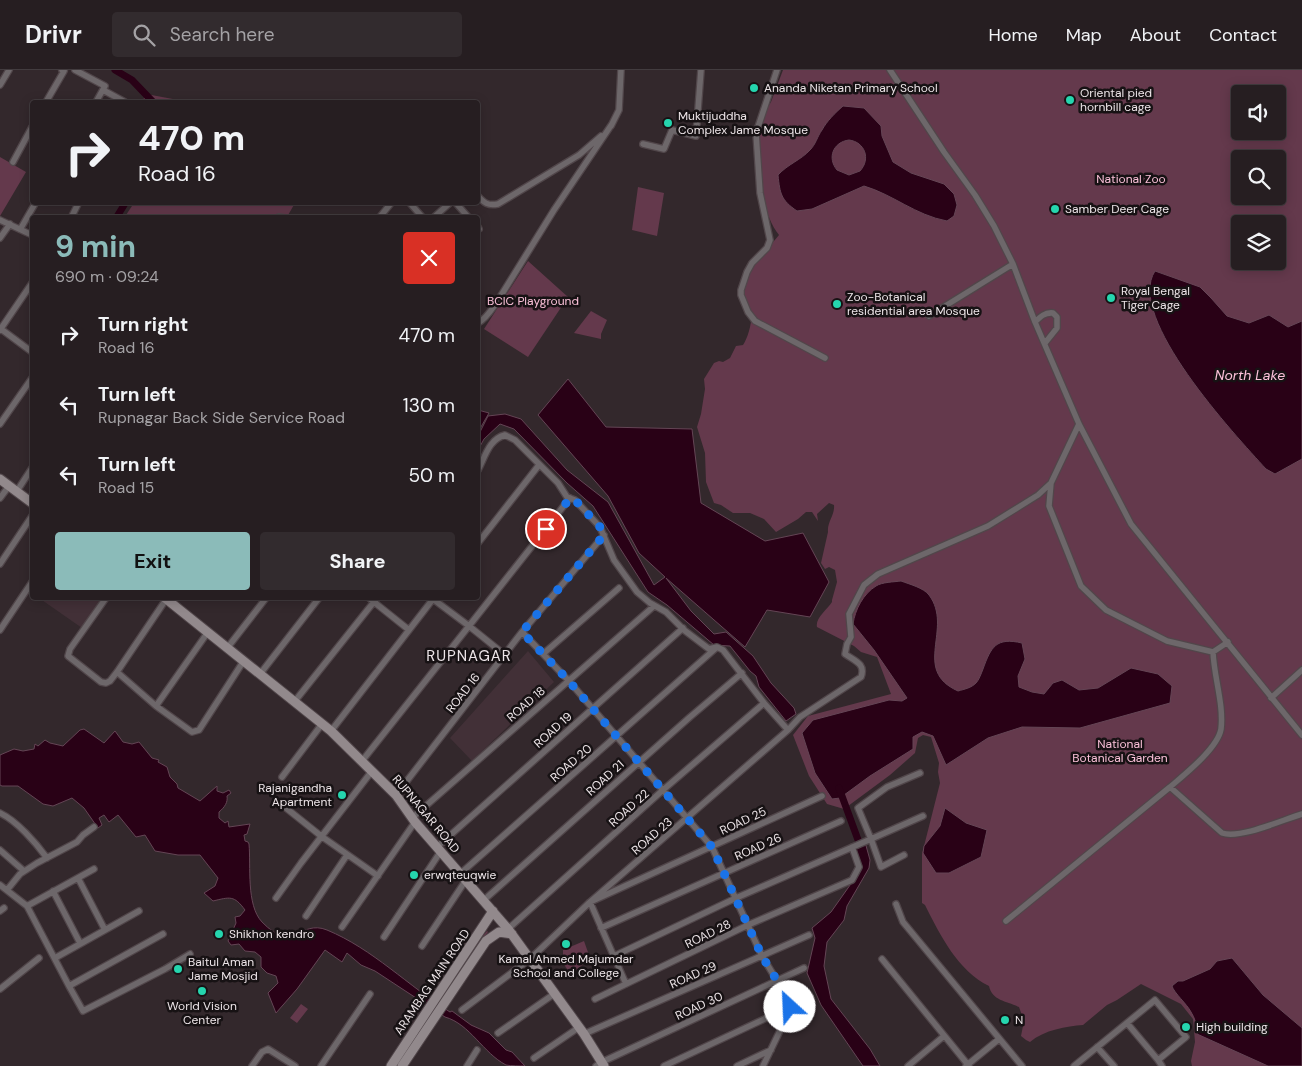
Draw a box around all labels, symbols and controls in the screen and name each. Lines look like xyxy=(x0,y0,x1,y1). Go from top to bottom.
search box xyxy=(112,12,462,57)
text: Drivr xyxy=(25,19,82,50)
icon: search xyxy=(130,21,158,49)
text: Search here xyxy=(170,22,275,47)
text: Home xyxy=(988,23,1038,47)
text: Map xyxy=(1066,23,1102,47)
text: About xyxy=(1130,23,1181,47)
text: Contact xyxy=(1209,23,1277,47)
place label: Ananda Niketan Primary School xyxy=(764,80,938,96)
marker: Ananda Niketan Primary School xyxy=(748,82,760,94)
place label: Oriental pied hornbill cage xyxy=(1080,85,1152,115)
map controls xyxy=(1231,85,1286,270)
button: sound xyxy=(1231,85,1286,140)
marker: Oriental pied hornbill cage xyxy=(1064,94,1076,106)
place label: Muktijuddha Complex Jame Mosque xyxy=(678,108,808,138)
text: 470 m xyxy=(138,115,245,161)
marker: Muktijuddha Complex Jame Mosque xyxy=(662,117,674,129)
icon: right xyxy=(55,120,120,185)
button: search xyxy=(1231,150,1286,205)
text: Road 16 xyxy=(138,159,216,188)
park label: National Zoo xyxy=(1096,171,1166,187)
place label: Samber Deer Cage xyxy=(1065,201,1169,217)
marker: Samber Deer Cage xyxy=(1049,203,1061,215)
button: layers xyxy=(1231,215,1286,270)
text: 9 min xyxy=(55,227,136,266)
button: close xyxy=(403,232,455,284)
text: 690 m · 09:24 xyxy=(55,266,159,287)
place label: Royal Bengal Tiger Cage xyxy=(1121,283,1190,313)
place label: Zoo-Botanical residential area Mosque xyxy=(847,289,980,319)
marker: Royal Bengal Tiger Cage xyxy=(1105,292,1117,304)
park label: BCIC Playground xyxy=(487,293,579,309)
marker: Zoo-Botanical residential area Mosque xyxy=(831,298,843,310)
text: Turn right xyxy=(98,312,188,337)
icon: right xyxy=(55,321,83,349)
text: 470 m xyxy=(399,323,455,348)
text: Road 16 xyxy=(98,337,155,358)
water label: North Lake xyxy=(1215,366,1285,384)
text: Turn left xyxy=(98,382,176,407)
icon: left xyxy=(55,391,83,419)
text: 130 m xyxy=(403,393,455,418)
text: Rupnagar Back Side Service Road xyxy=(98,407,345,428)
text: Turn left xyxy=(98,452,176,477)
icon: left xyxy=(55,461,83,489)
text: 50 m xyxy=(408,463,455,488)
text: Road 15 xyxy=(98,477,154,498)
pin xyxy=(525,508,567,550)
icon: arrive xyxy=(532,515,560,543)
button: Exit xyxy=(55,532,250,590)
button: Share xyxy=(260,532,455,590)
district label: RUPNAGAR xyxy=(426,646,512,666)
street label: ROAD 16 xyxy=(442,670,484,716)
street label: ROAD 18 xyxy=(503,683,549,725)
street label: ROAD 19 xyxy=(530,708,576,752)
park label: National Botanical Garden xyxy=(1072,736,1168,766)
street label: ROAD 20 xyxy=(547,740,595,786)
street label: ROAD 21 xyxy=(583,757,627,799)
street label: RUPNAGAR ROAD xyxy=(389,772,463,856)
place label: Rajanigandha Apartment xyxy=(258,780,332,810)
street label: ROAD 22 xyxy=(605,786,653,830)
marker: Rajanigandha Apartment xyxy=(336,789,348,801)
street label: ROAD 25 xyxy=(717,803,769,839)
street label: ROAD 23 xyxy=(628,814,676,858)
street label: ROAD 26 xyxy=(732,830,784,864)
place label: erwqteuqwie xyxy=(424,867,496,883)
marker: erwqteuqwie xyxy=(408,869,420,881)
street label: ROAD 28 xyxy=(682,916,734,952)
place label: Shikhon kendro xyxy=(229,926,314,942)
street label: ARAMBAG MAIN ROAD xyxy=(391,926,473,1038)
marker: Shikhon kendro xyxy=(213,928,225,940)
marker: Kamal Ahmed Majumdar School and College xyxy=(560,938,572,950)
place label: Kamal Ahmed Majumdar School and College xyxy=(498,951,634,981)
place label: Baitul Aman Jame Mosjid xyxy=(188,954,258,984)
street label: ROAD 29 xyxy=(667,958,719,992)
marker: Baitul Aman Jame Mosjid xyxy=(172,963,184,975)
position arrow xyxy=(763,980,815,1032)
marker: World Vision Center xyxy=(196,985,208,997)
street label: ROAD 30 xyxy=(673,988,725,1024)
place label: World Vision Center xyxy=(167,998,237,1028)
place label: N xyxy=(1015,1012,1023,1028)
marker: N xyxy=(999,1014,1011,1026)
place label: High building xyxy=(1196,1019,1268,1035)
marker: High building xyxy=(1180,1021,1192,1033)

